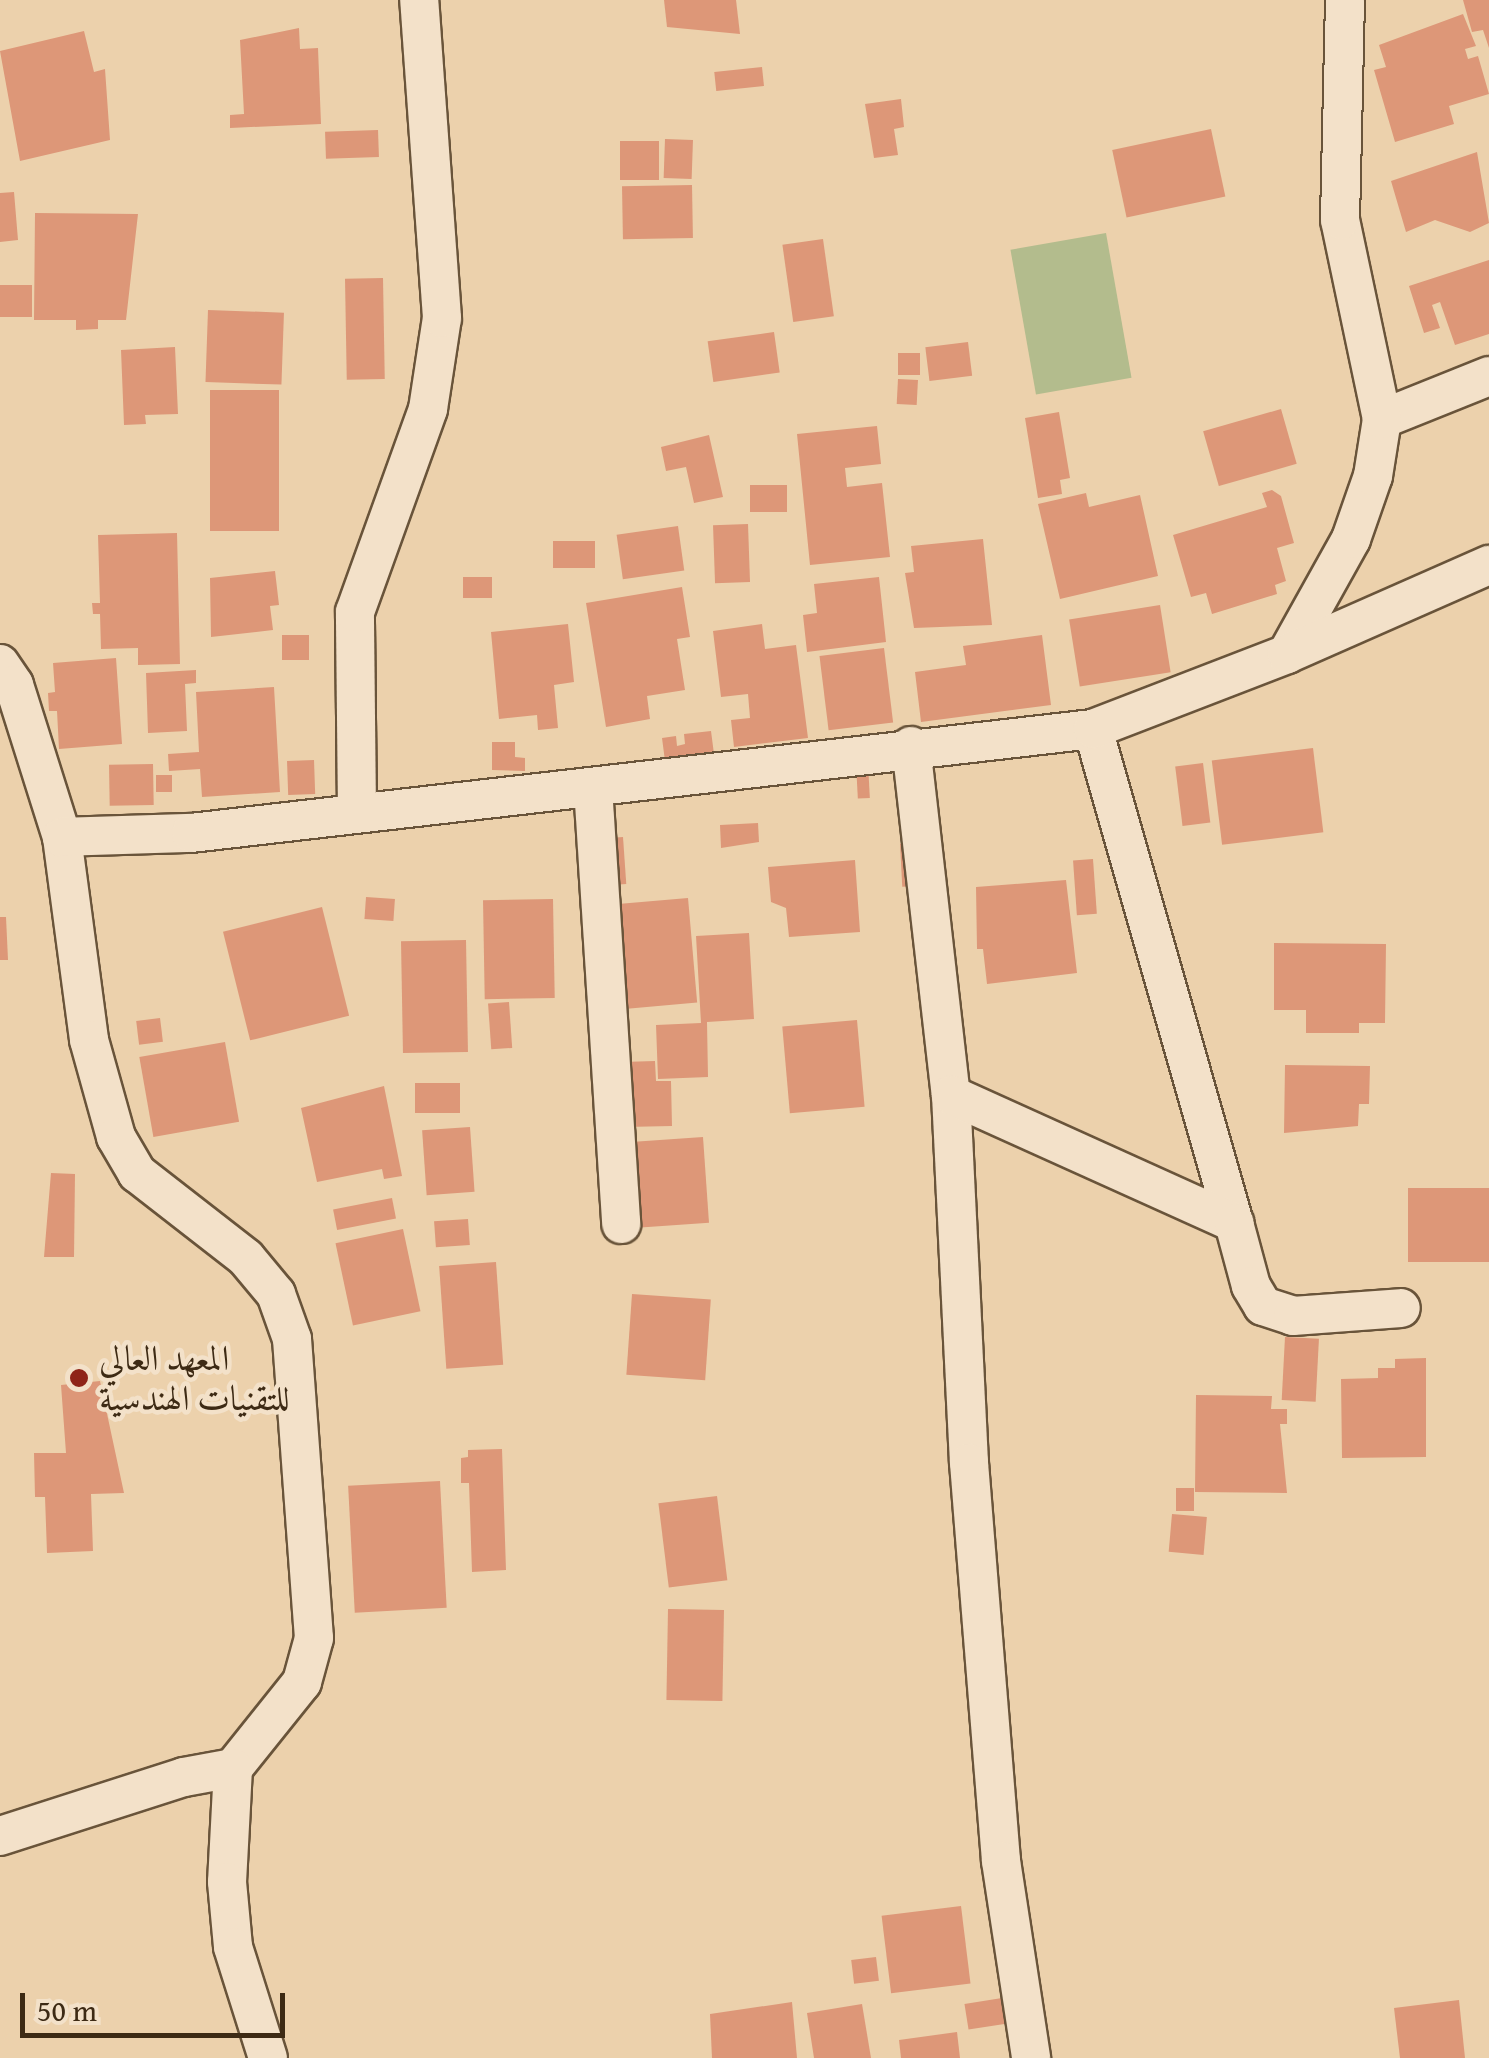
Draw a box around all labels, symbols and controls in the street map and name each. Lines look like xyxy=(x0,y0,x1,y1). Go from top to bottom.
place label: المعهد العالي للتقنيات الهندسية xyxy=(99,1337,290,1419)
marker: المعهد العالي للتقنيات الهندسية xyxy=(68,1367,90,1389)
scale bar xyxy=(25,1973,290,2035)
text: 50 m xyxy=(37,1988,97,2032)

